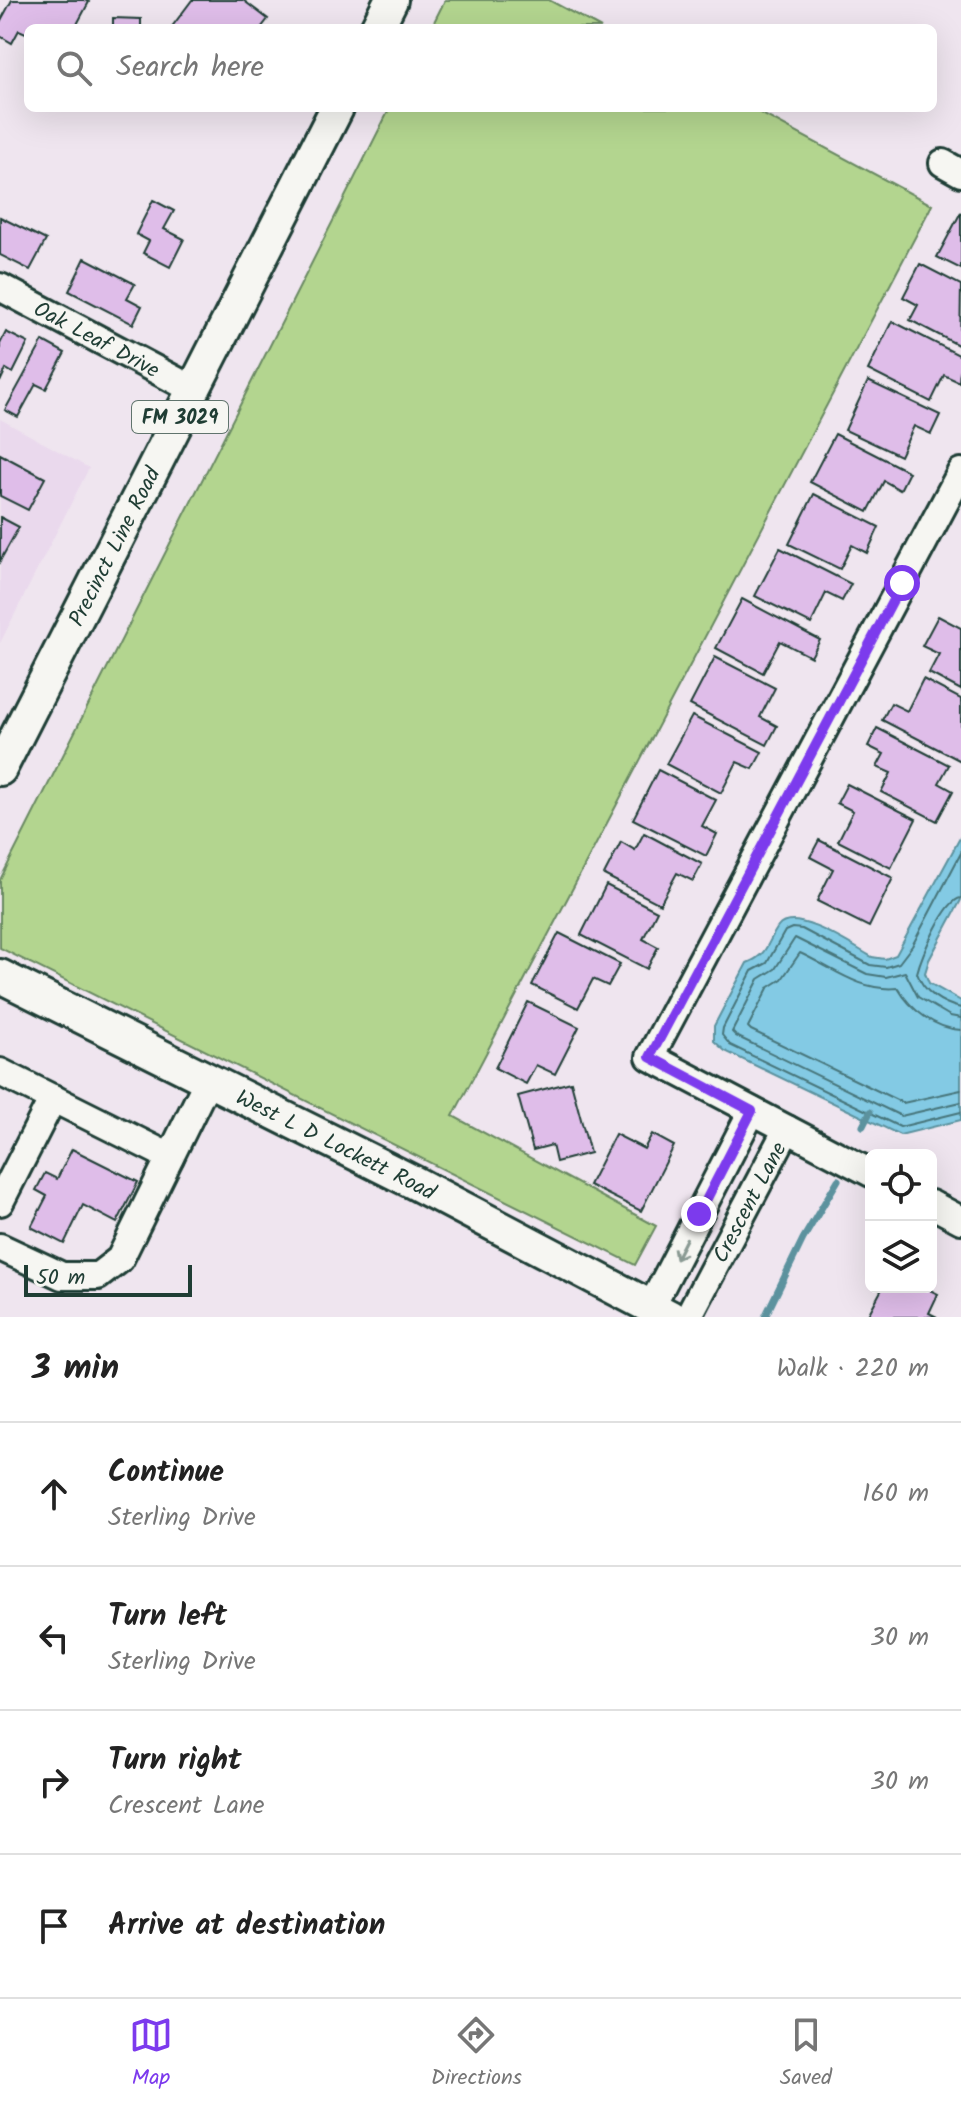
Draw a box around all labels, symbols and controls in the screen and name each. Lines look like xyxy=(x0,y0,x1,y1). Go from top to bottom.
search box xyxy=(24,24,937,112)
text: Search here xyxy=(116,44,264,92)
icon: search xyxy=(52,46,96,90)
street label: Oak Leaf Drive xyxy=(27,293,165,389)
road number: FM 3029 xyxy=(132,401,228,433)
street label: Precinct Line Road xyxy=(60,461,172,633)
route start xyxy=(884,565,920,601)
street label: West L D Lockett Road xyxy=(229,1081,442,1211)
street label: Crescent Lane xyxy=(704,1136,797,1270)
map controls xyxy=(865,1149,937,1293)
button: locate xyxy=(865,1149,937,1221)
route end xyxy=(681,1196,717,1232)
button: layers xyxy=(865,1221,937,1293)
one-way arrow xyxy=(672,1237,688,1260)
scale bar xyxy=(24,1261,192,1297)
text: 50 m xyxy=(36,1261,85,1296)
text: 3 min xyxy=(32,1342,119,1396)
text: Walk · 220 m xyxy=(777,1348,929,1390)
text: Continue xyxy=(108,1449,224,1497)
icon: ahead xyxy=(32,1472,76,1516)
text: 160 m xyxy=(862,1473,929,1515)
text: Sterling Drive xyxy=(108,1497,256,1539)
text: Turn left xyxy=(108,1593,227,1641)
icon: left xyxy=(32,1616,76,1660)
text: 30 m xyxy=(870,1617,929,1659)
text: Sterling Drive xyxy=(108,1641,256,1683)
text: Turn right xyxy=(108,1737,241,1785)
icon: right xyxy=(32,1760,76,1804)
text: 30 m xyxy=(870,1761,929,1803)
text: Crescent Lane xyxy=(108,1785,265,1827)
text: Arrive at destination xyxy=(108,1902,385,1950)
icon: arrive xyxy=(32,1904,76,1948)
tab: Map xyxy=(129,2013,173,2096)
tab: Directions xyxy=(431,2013,522,2096)
tab: Saved xyxy=(780,2013,832,2096)

